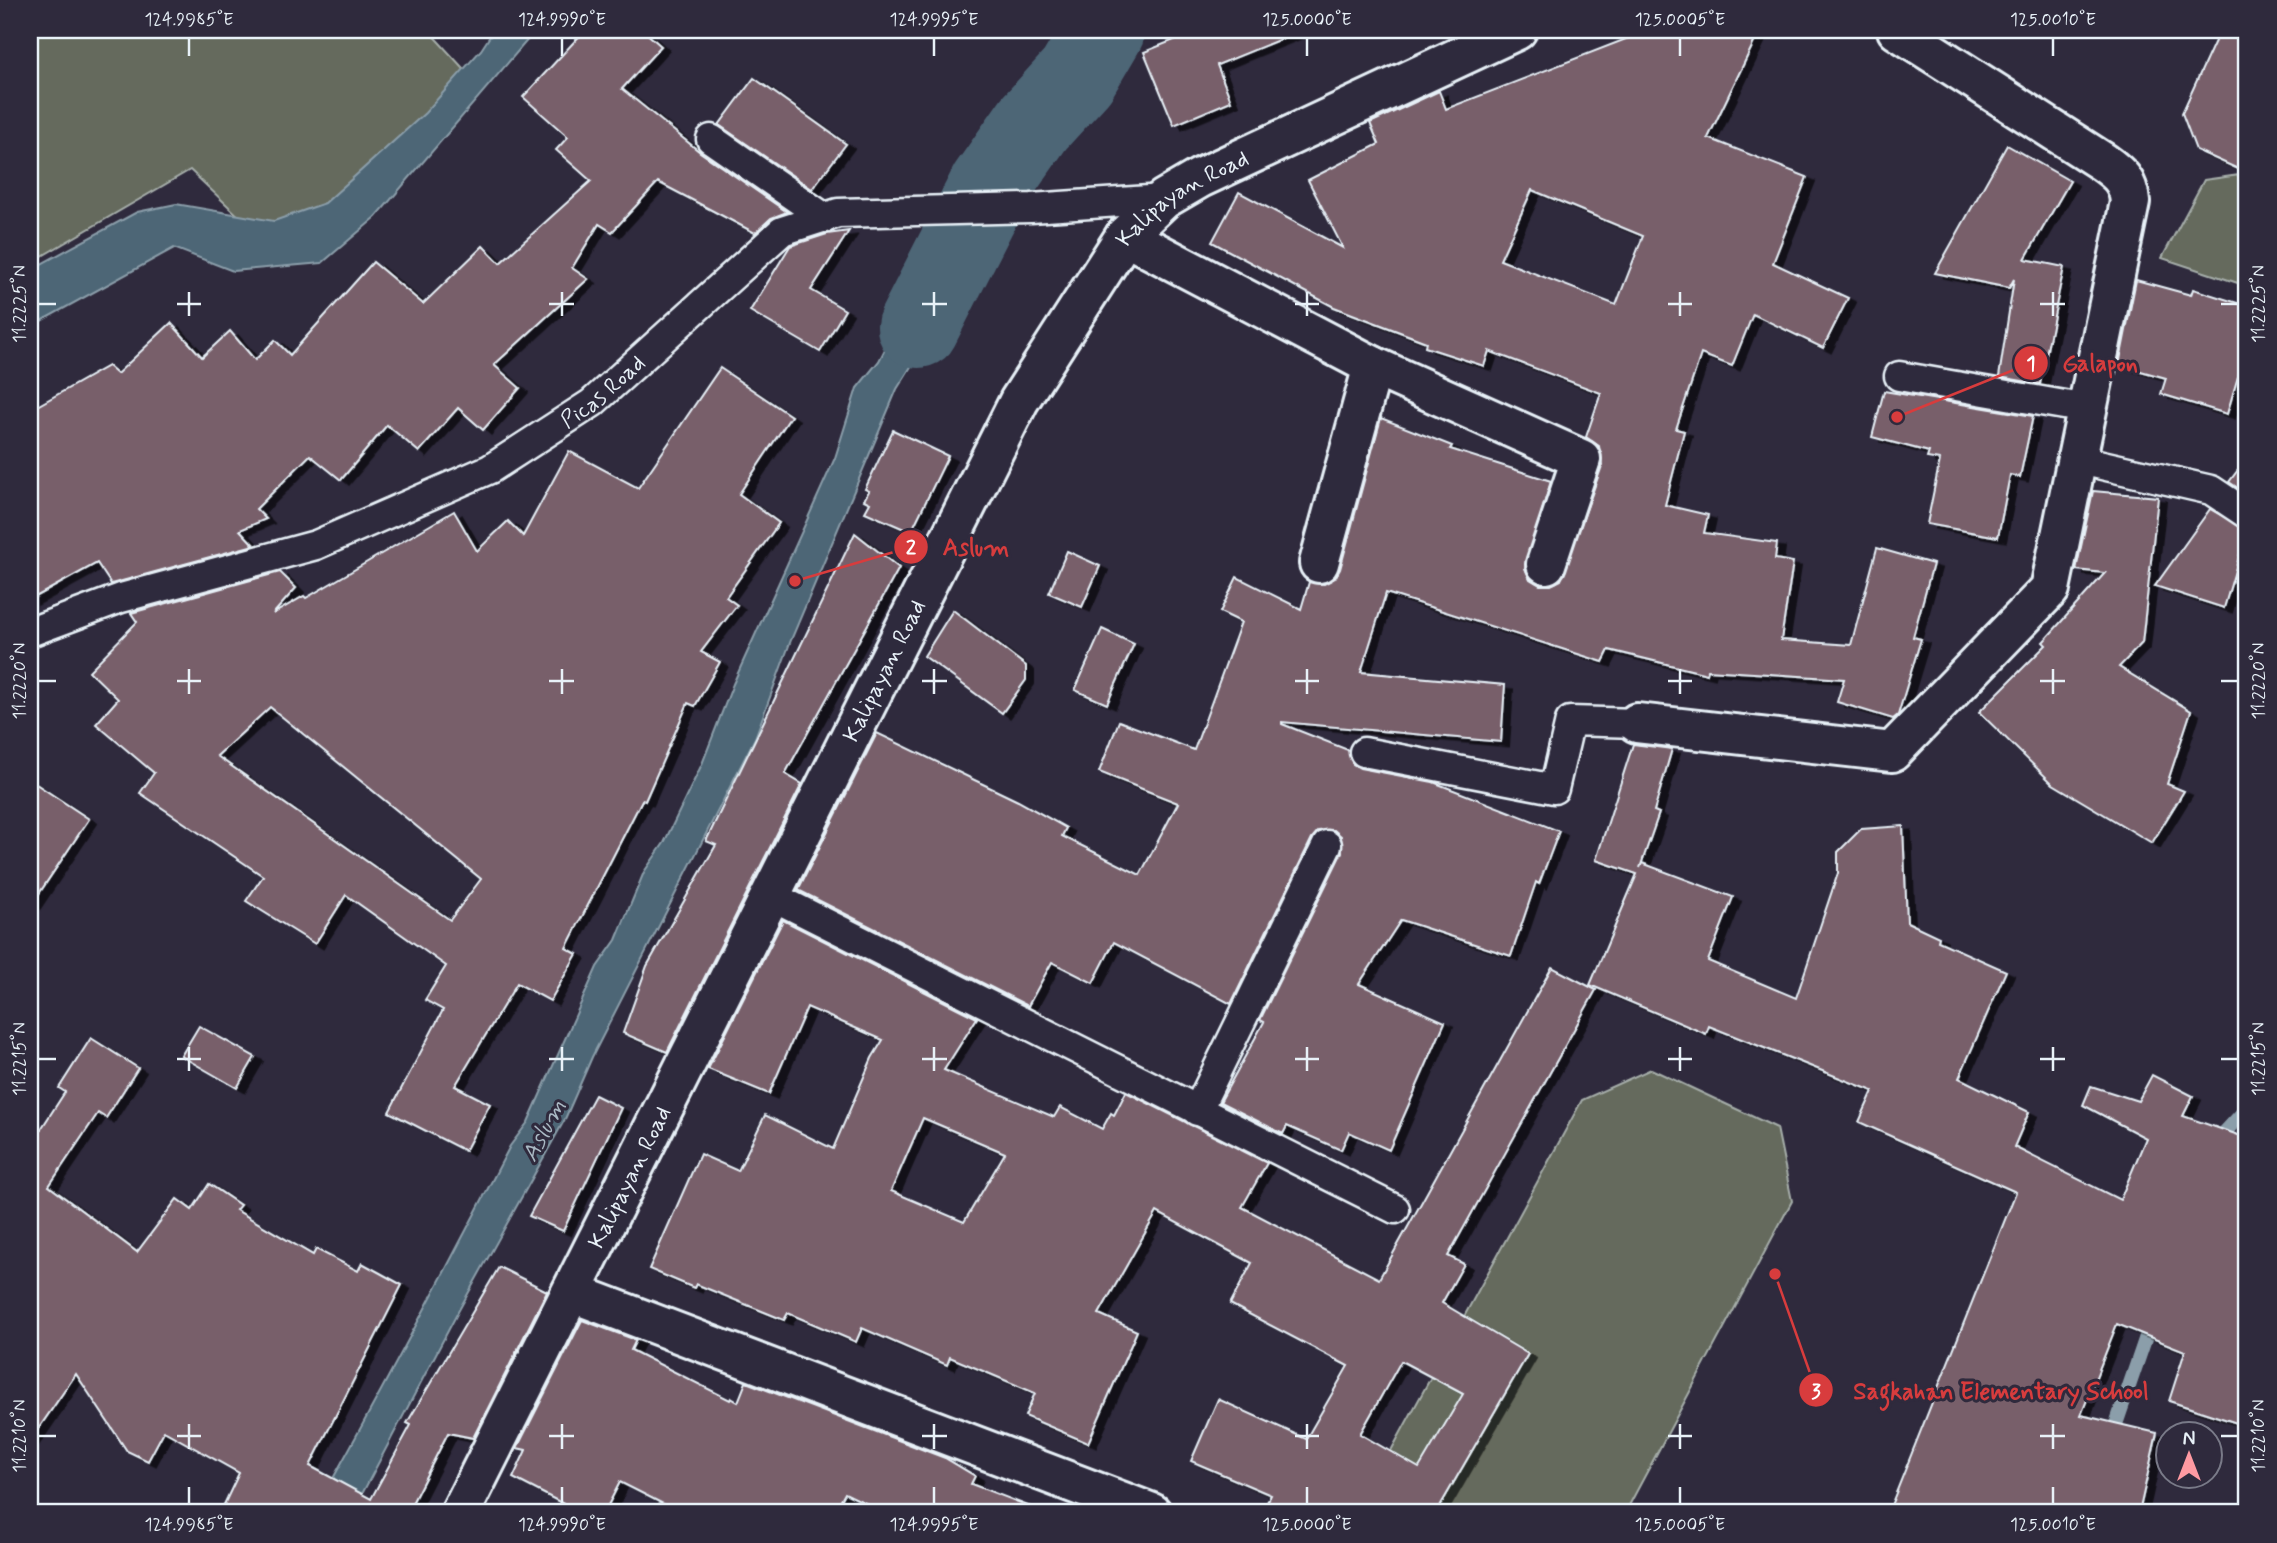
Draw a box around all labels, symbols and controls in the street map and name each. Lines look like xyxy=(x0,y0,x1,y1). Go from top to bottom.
text: 124.9985°E xyxy=(144,8,234,32)
text: 124.9990°E xyxy=(518,8,606,32)
text: 124.9995°E xyxy=(890,8,978,32)
text: 125.0000°E xyxy=(1262,8,1352,32)
text: 125.0005°E xyxy=(1635,8,1725,32)
text: 125.0010°E xyxy=(2010,8,2096,32)
street label: Kalipayan Road xyxy=(1110,144,1254,252)
text: 11.2225°N xyxy=(8,265,32,343)
text: 11.2225°N xyxy=(2247,265,2271,343)
callout: Galapon xyxy=(2013,340,2152,385)
street label: Picas Road xyxy=(555,349,652,436)
text: Galapon xyxy=(2062,349,2138,380)
text: 1 xyxy=(2026,350,2036,378)
callout: Aslum xyxy=(893,524,1023,569)
text: Aslum xyxy=(943,533,1009,564)
text: 2 xyxy=(906,534,917,562)
street label: Kalipayan Road xyxy=(837,595,934,748)
text: 11.2220°N xyxy=(8,642,32,720)
text: 11.2220°N xyxy=(2247,642,2271,720)
text: 11.2215°N xyxy=(8,1022,32,1096)
text: 11.2215°N xyxy=(2247,1022,2271,1096)
water label: Aslum xyxy=(515,1094,574,1167)
street label: Kalipayan Road xyxy=(582,1102,679,1254)
callout: Sagkahan Elementary School xyxy=(1799,1368,2168,1413)
text: Sagkahan Elementary School xyxy=(1853,1377,2149,1411)
text: 3 xyxy=(1811,1378,1821,1406)
text: 11.2210°N xyxy=(8,1399,32,1473)
text: 11.2210°N xyxy=(2247,1399,2271,1473)
north arrow xyxy=(2154,1420,2224,1490)
text: N xyxy=(2183,1427,2195,1452)
text: 124.9985°E xyxy=(144,1513,234,1537)
text: 124.9990°E xyxy=(518,1513,606,1537)
text: 124.9995°E xyxy=(890,1513,978,1537)
text: 125.0000°E xyxy=(1262,1513,1352,1537)
text: 125.0005°E xyxy=(1635,1513,1725,1537)
text: 125.0010°E xyxy=(2010,1513,2096,1537)

